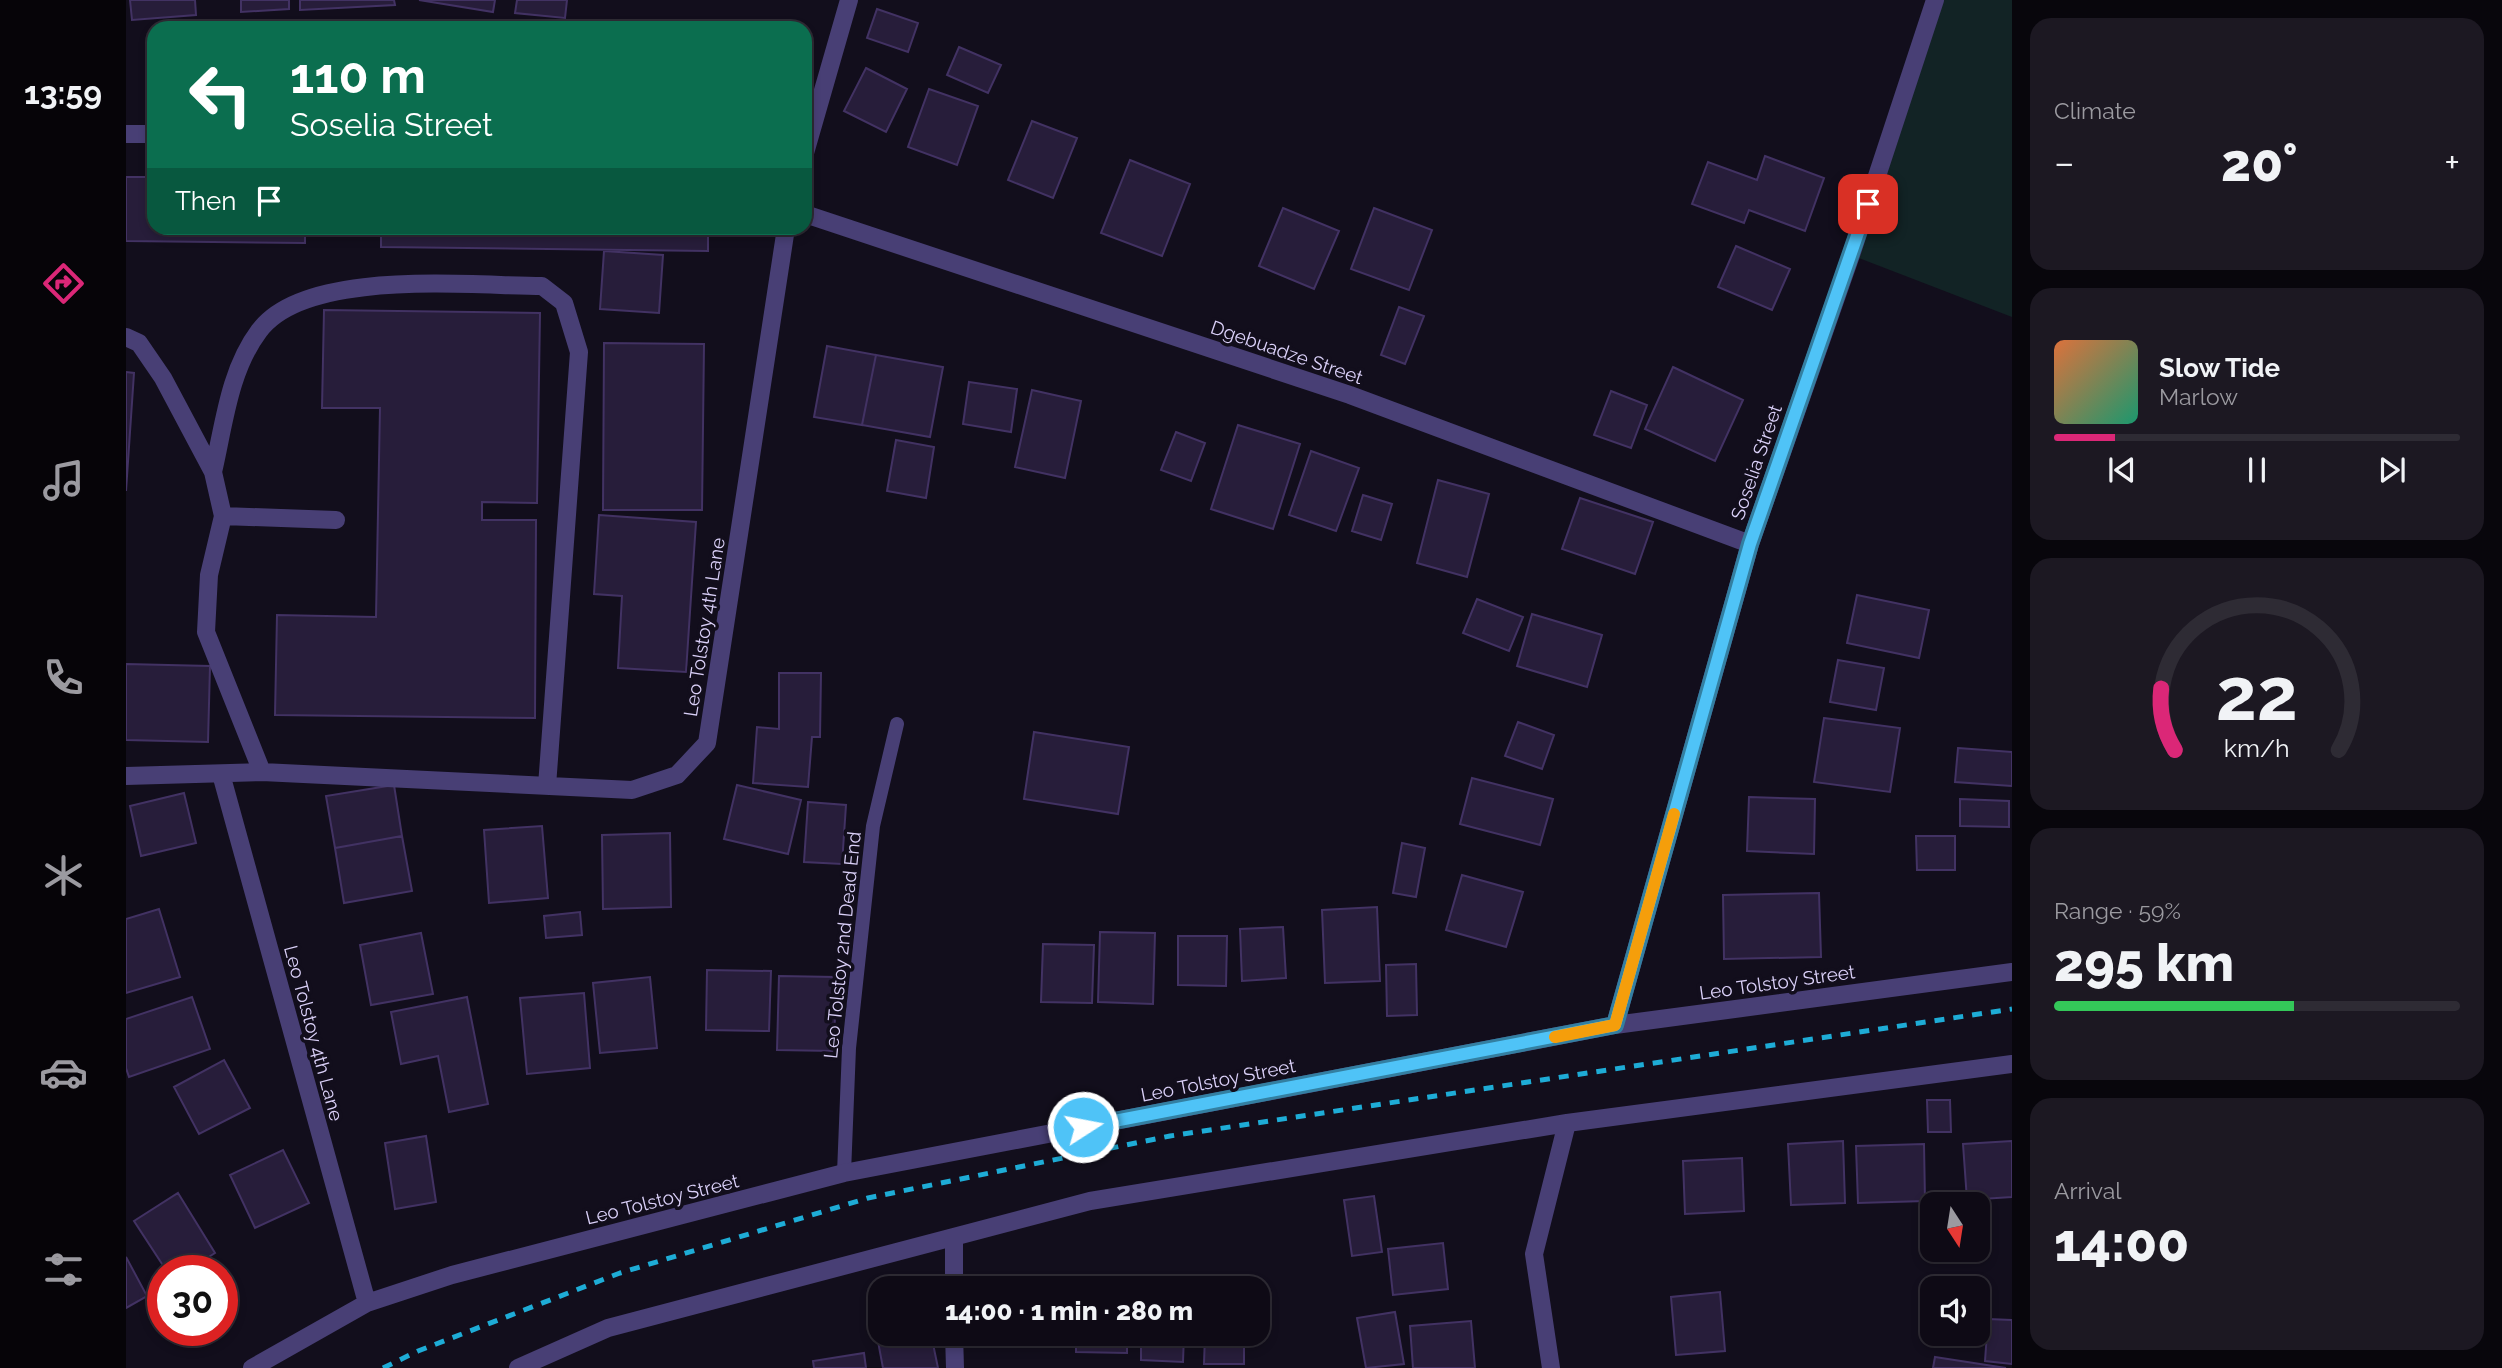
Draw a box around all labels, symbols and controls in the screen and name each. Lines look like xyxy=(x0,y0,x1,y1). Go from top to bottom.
text: 110 m xyxy=(290,47,426,104)
icon: left xyxy=(175,49,266,140)
text: 13:59 xyxy=(24,74,102,111)
text: Climate xyxy=(2054,97,2136,124)
text: Soselia Street xyxy=(290,106,493,143)
text: 20° xyxy=(2221,132,2298,193)
text: − xyxy=(2054,140,2074,185)
text: + xyxy=(2444,140,2460,185)
pin xyxy=(1838,174,1898,234)
icon: arrive xyxy=(250,182,288,220)
icon: arrive xyxy=(1849,185,1887,223)
text: Then xyxy=(175,186,236,216)
icon: directions xyxy=(39,259,88,308)
street label: Dgebuadze Street xyxy=(1208,316,1367,389)
text: Slow Tide xyxy=(2159,353,2280,383)
text: Marlow xyxy=(2159,383,2238,410)
street label: Soselia Street xyxy=(1726,401,1786,522)
icon: previous xyxy=(2103,451,2141,489)
icon: pause xyxy=(2238,451,2276,489)
icon: next xyxy=(2373,451,2411,489)
icon: music xyxy=(39,456,88,505)
street label: Leo Tolstoy 4th Lane xyxy=(679,536,729,718)
text: 22 xyxy=(2216,652,2298,737)
icon: phone xyxy=(39,653,88,702)
text: km/h xyxy=(2224,733,2290,763)
street label: Leo Tolstoy 2nd Dead End xyxy=(819,830,865,1060)
icon: climate xyxy=(39,851,88,900)
text: Range · 59% xyxy=(2054,897,2181,924)
text: 295 km xyxy=(2054,932,2234,993)
street label: Leo Tolstoy 4th Lane xyxy=(280,943,348,1123)
street label: Leo Tolstoy Street xyxy=(1698,960,1857,1004)
icon: car xyxy=(39,1048,88,1097)
street label: Leo Tolstoy Street xyxy=(1139,1054,1298,1106)
position arrow xyxy=(1046,1090,1120,1164)
street label: Leo Tolstoy Street xyxy=(583,1169,742,1229)
text: Arrival xyxy=(2054,1177,2121,1204)
north arrow xyxy=(1920,1192,1990,1262)
map controls xyxy=(1920,1192,1990,1346)
text: 14:00 xyxy=(2054,1212,2189,1273)
icon: filters xyxy=(39,1245,88,1294)
speed limit sign: 30 xyxy=(147,1255,238,1346)
button: sound xyxy=(1920,1276,1990,1346)
text: 14:00 · 1 min · 280 m xyxy=(945,1296,1193,1326)

